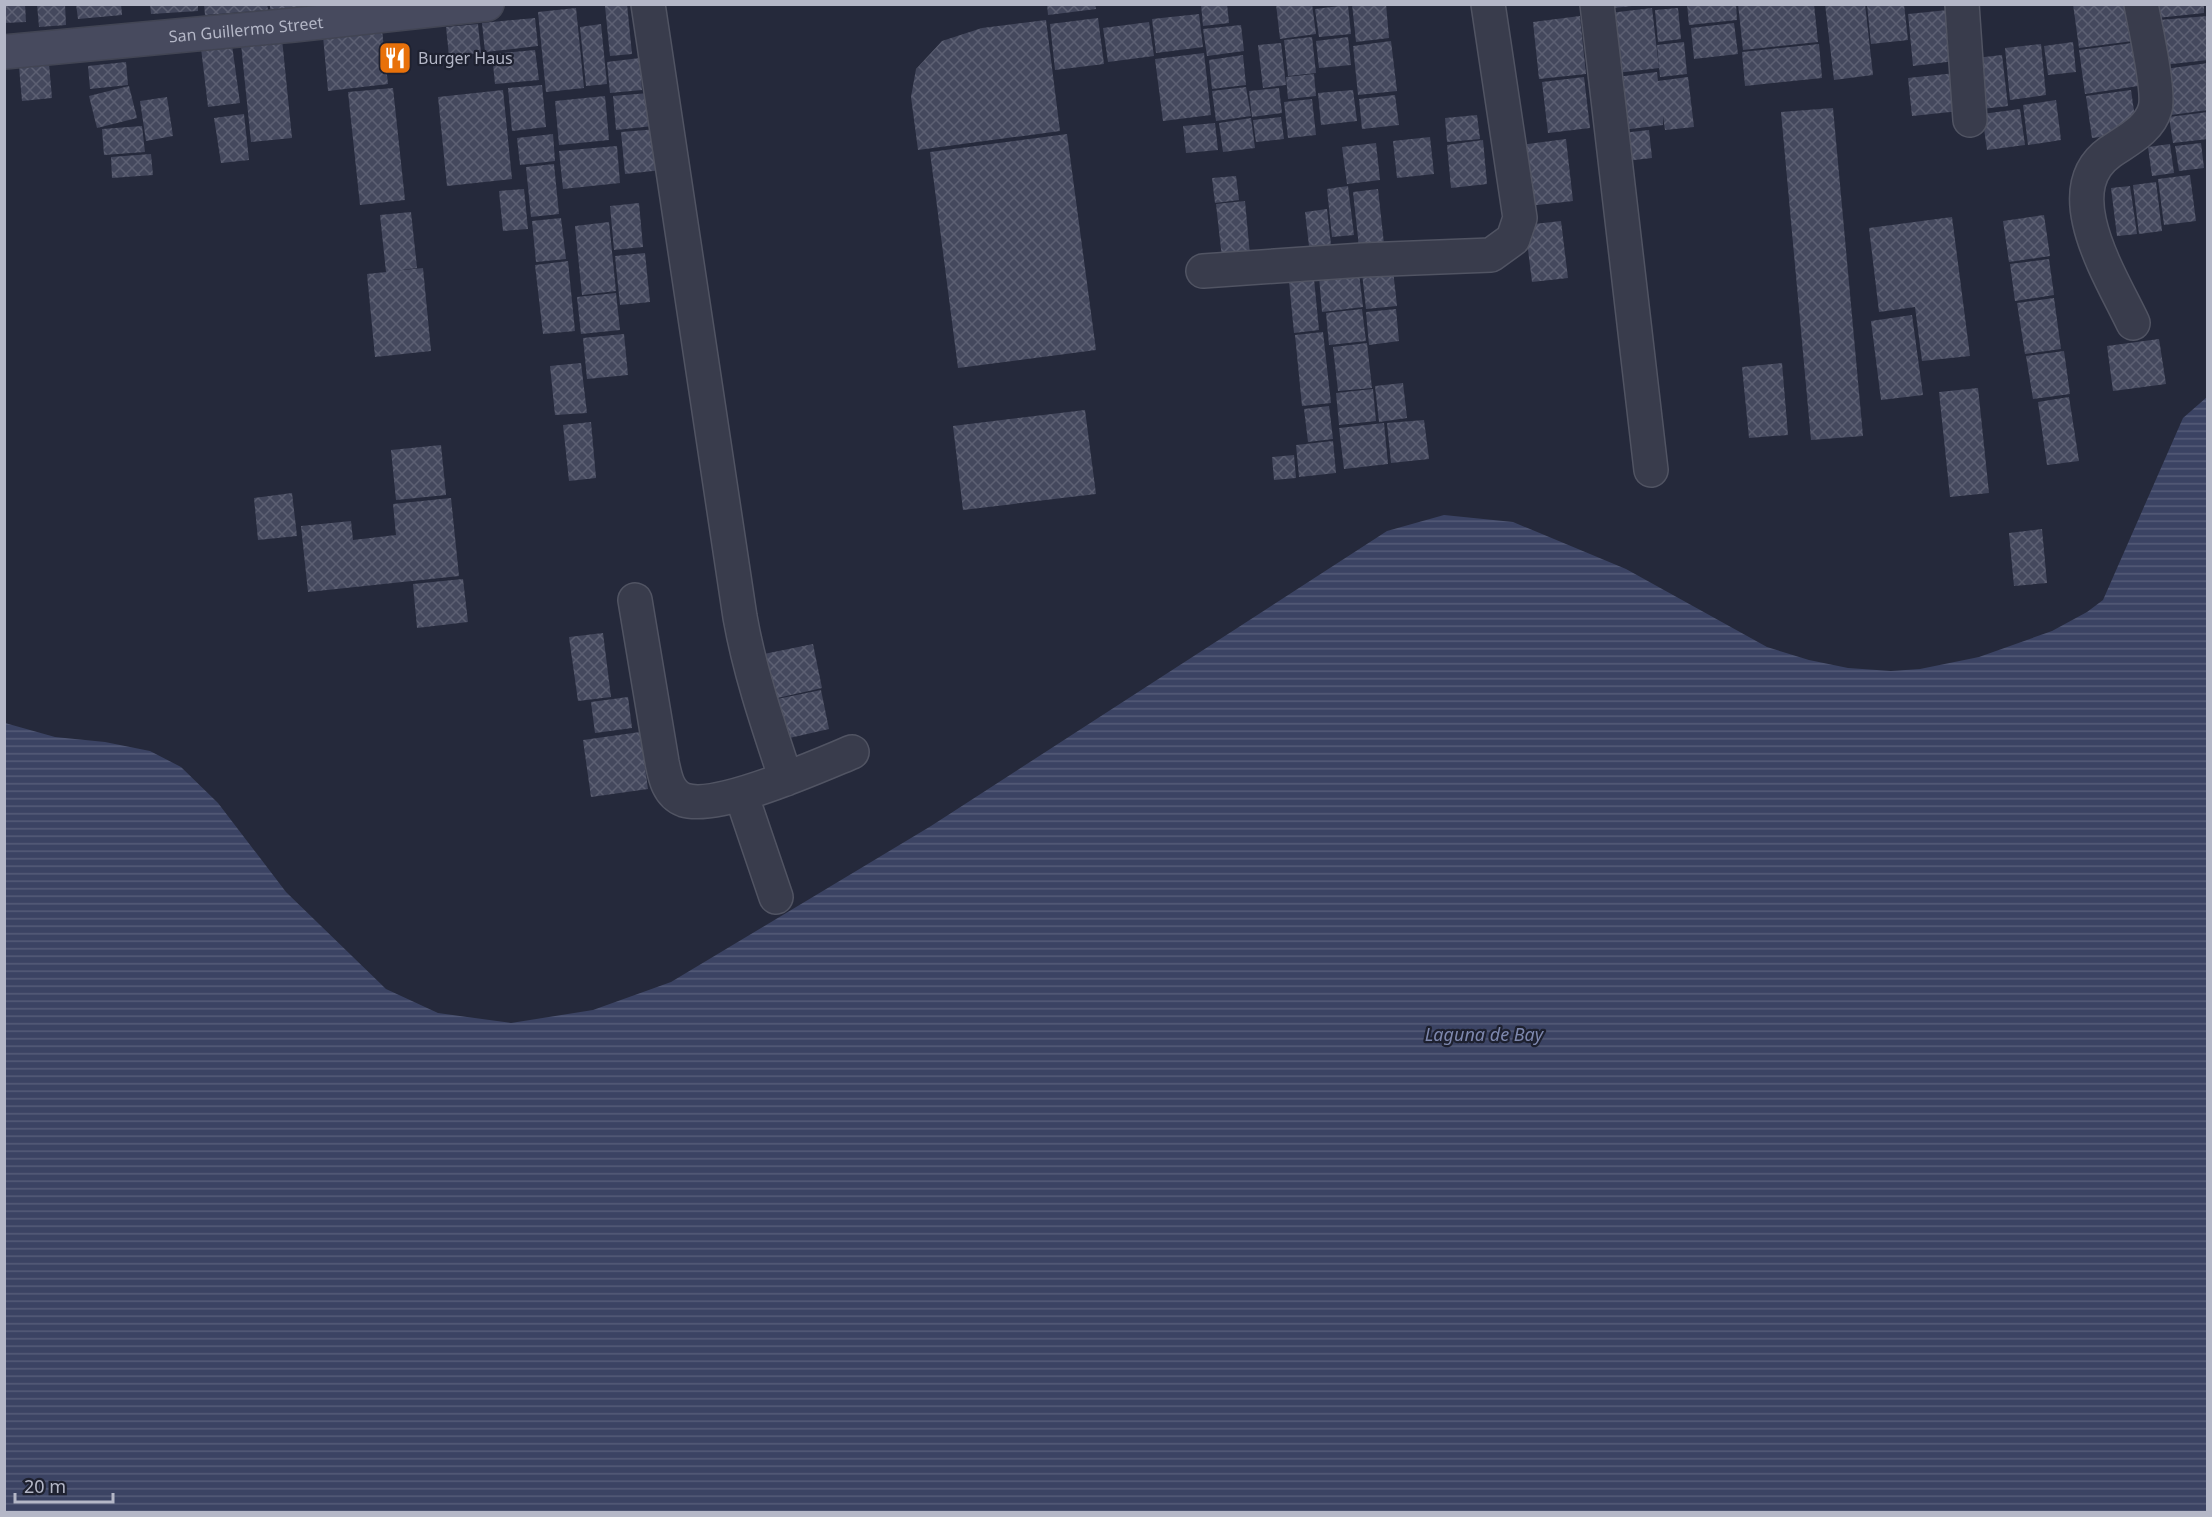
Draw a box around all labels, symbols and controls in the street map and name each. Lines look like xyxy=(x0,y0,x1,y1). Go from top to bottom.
street label: San Guillermo Street xyxy=(168,11,324,48)
restaurant icon: Burger Haus xyxy=(377,40,413,76)
place label: Burger Haus xyxy=(418,47,513,69)
water label: Laguna de Bay xyxy=(1425,1022,1545,1046)
scale bar xyxy=(15,1466,112,1504)
text: 20 m xyxy=(24,1474,66,1498)

